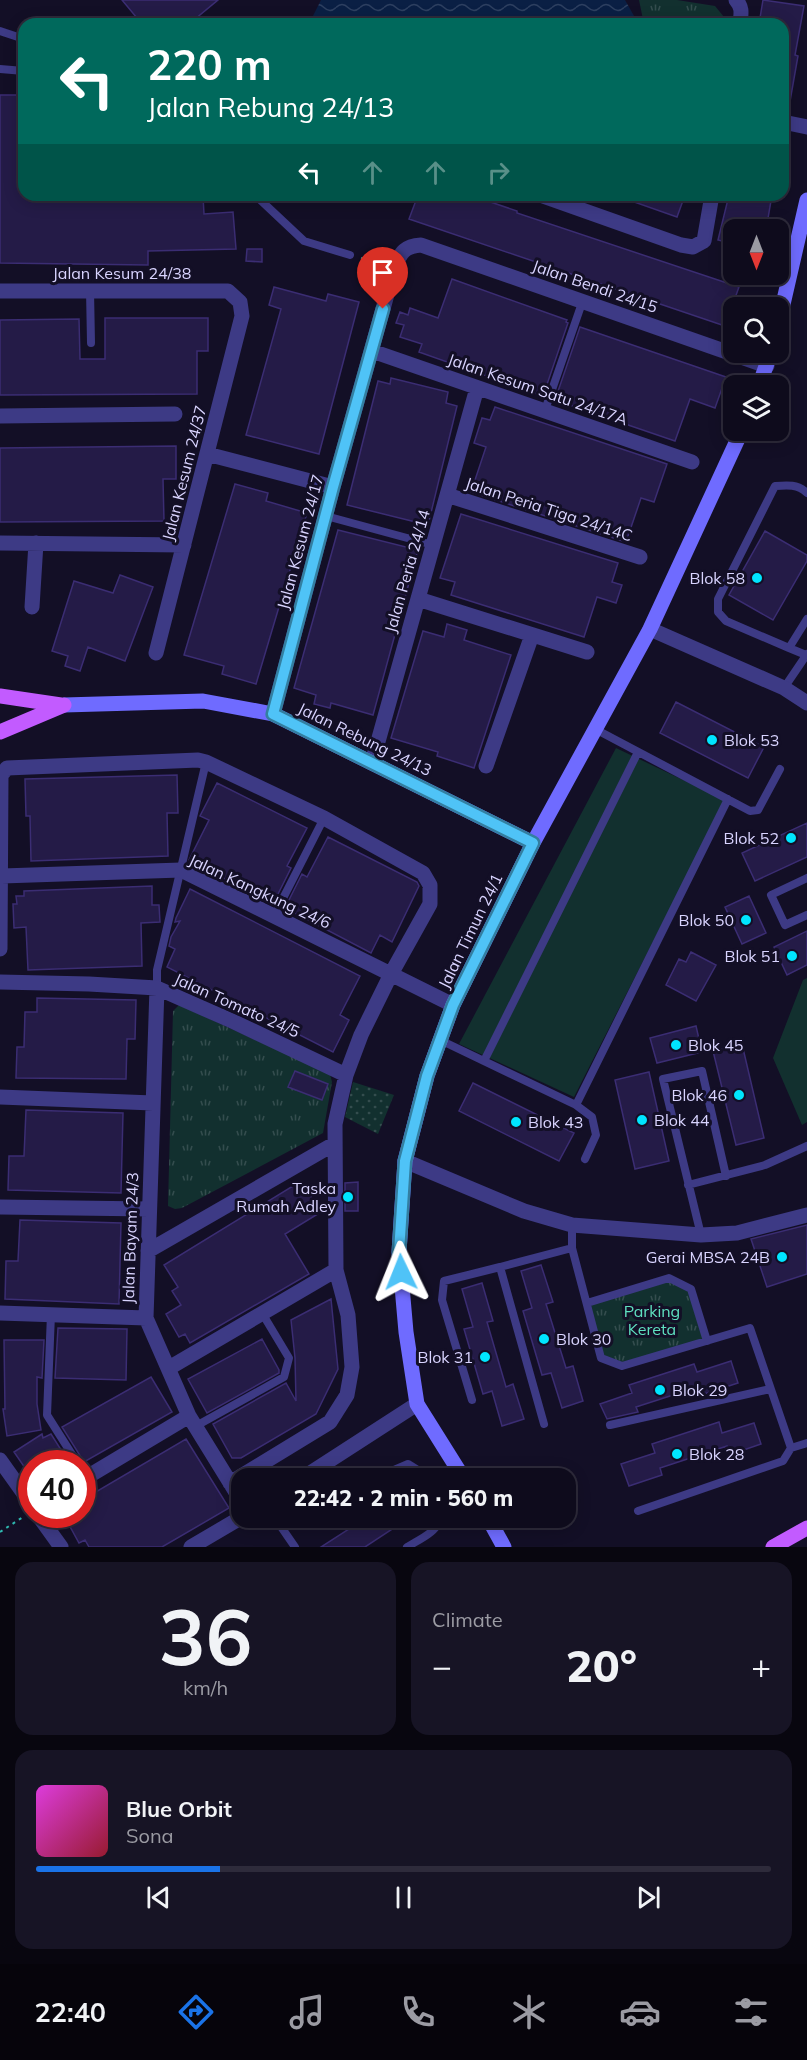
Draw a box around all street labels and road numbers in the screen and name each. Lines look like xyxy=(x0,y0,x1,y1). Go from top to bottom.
street label: Jalan Bendi 24/15 xyxy=(530,255,660,317)
street label: Jalan Kesum 24/38 xyxy=(53,263,191,283)
street label: Jalan Kesum Satu 24/17A xyxy=(445,349,631,429)
street label: Jalan Kesum 24/37 xyxy=(158,403,210,543)
street label: Jalan Kesum 24/17 xyxy=(272,472,328,612)
street label: Jalan Peria Tiga 24/14C xyxy=(463,472,635,546)
street label: Jalan Peria 24/14 xyxy=(380,507,434,635)
street label: Jalan Rebung 24/13 xyxy=(295,698,435,780)
street label: Jalan Kangkung 24/6 xyxy=(186,849,334,933)
street label: Jalan Timun 24/1 xyxy=(434,870,506,992)
street label: Jalan Tomato 24/5 xyxy=(171,968,303,1042)
street label: Jalan Bayam 24/3 xyxy=(118,1172,142,1304)

